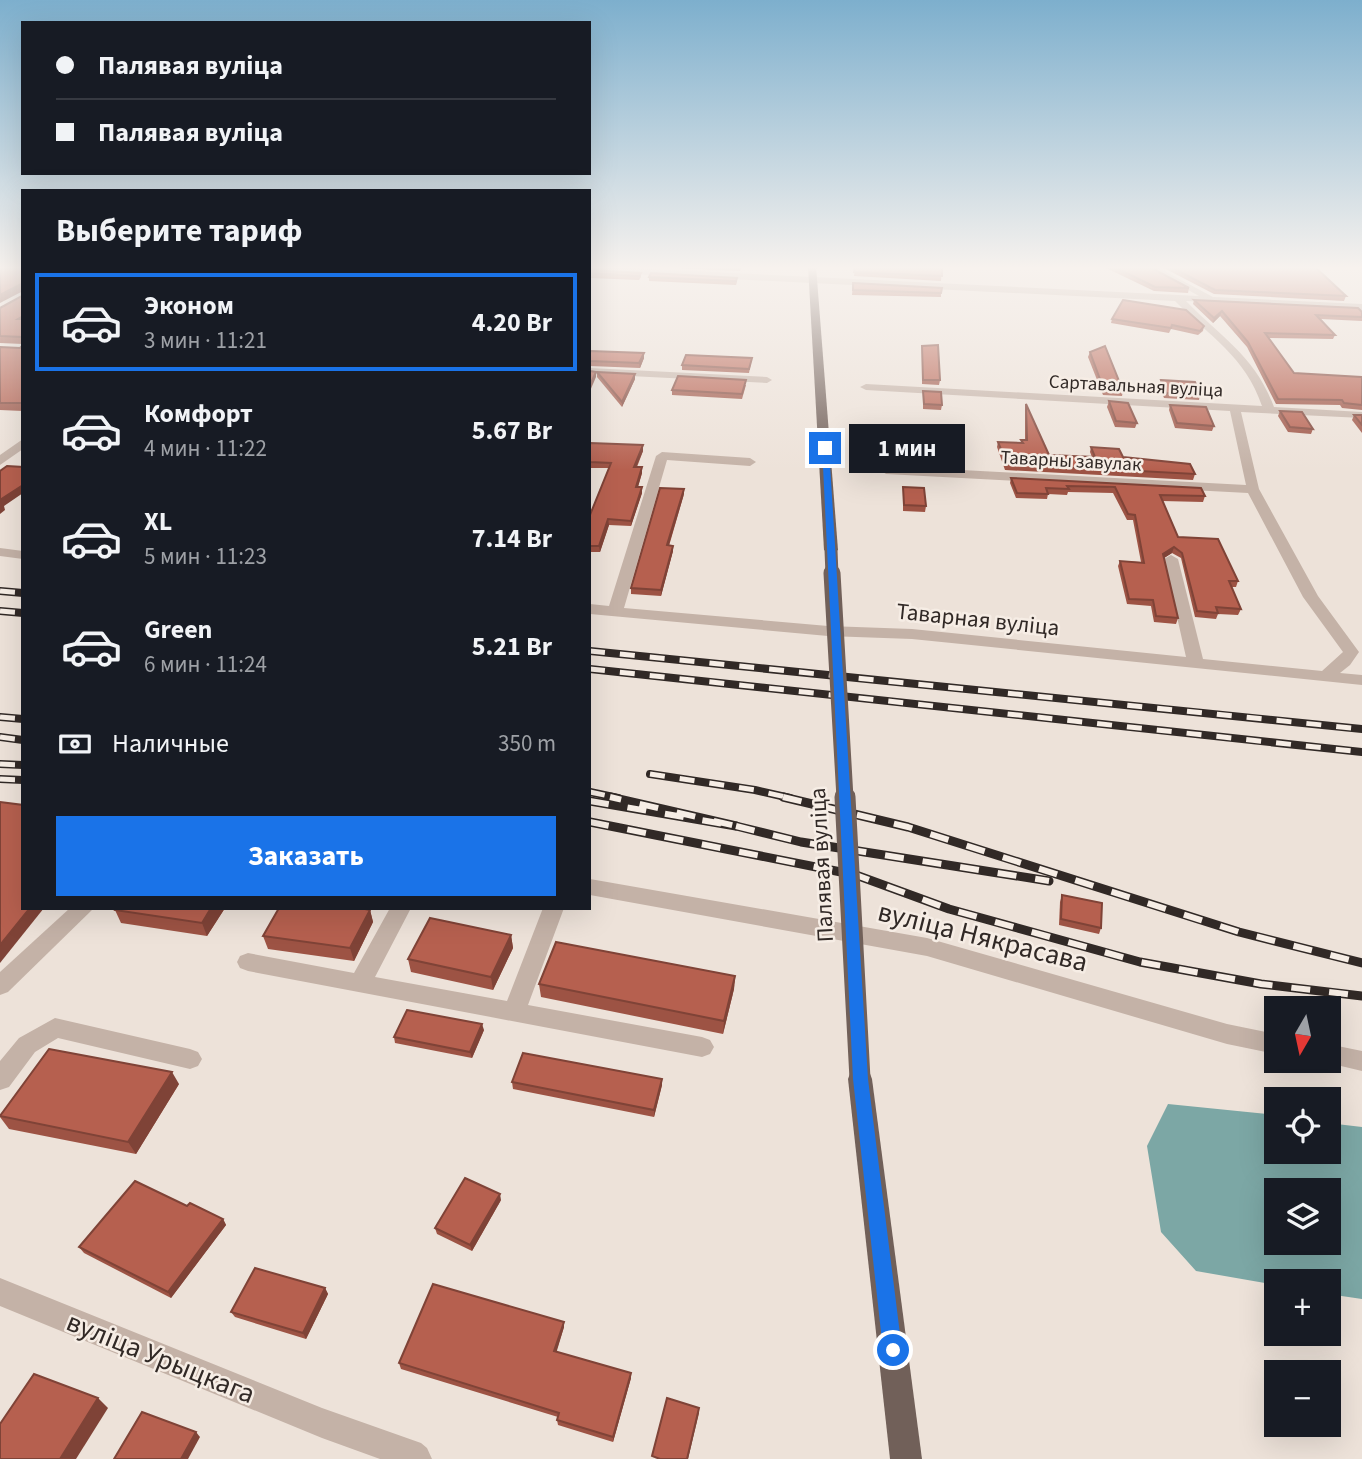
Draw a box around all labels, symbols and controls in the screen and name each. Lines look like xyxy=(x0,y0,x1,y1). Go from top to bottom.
text: Палявая вуліца xyxy=(98,47,283,84)
text: Палявая вуліца xyxy=(98,114,283,151)
text: Выберите тариф xyxy=(56,208,303,254)
text: Эконом xyxy=(144,287,234,324)
icon: car xyxy=(60,291,123,354)
text: 4.20 Br xyxy=(472,304,552,341)
text: 3 мин · 11:21 xyxy=(144,324,267,357)
street label: Сартавальная вуліца xyxy=(1048,368,1224,405)
text: Комфорт xyxy=(144,395,253,432)
icon: car xyxy=(60,399,123,462)
text: 5.67 Br xyxy=(472,412,552,449)
callout: 1 мин xyxy=(850,424,965,472)
text: 4 мин · 11:22 xyxy=(144,432,267,465)
route end xyxy=(809,432,841,464)
text: 1 мин xyxy=(878,432,936,465)
street label: Таварны завулак xyxy=(1000,444,1143,479)
text: XL xyxy=(144,503,172,540)
icon: car xyxy=(60,507,123,570)
text: 7.14 Br xyxy=(472,520,552,557)
text: 5 мин · 11:23 xyxy=(144,540,267,573)
street label: Таварная вуліца xyxy=(895,595,1061,644)
text: Green xyxy=(144,611,212,648)
icon: car xyxy=(60,615,123,678)
text: 5.21 Br xyxy=(472,628,552,665)
text: 6 мин · 11:24 xyxy=(144,648,267,681)
icon: cash xyxy=(56,725,94,763)
text: Наличные xyxy=(112,725,229,762)
text: 350 m xyxy=(498,727,556,760)
street label: Палявая вуліца xyxy=(801,787,842,943)
button: Заказать xyxy=(56,816,556,896)
street label: вуліца Някрасава xyxy=(874,892,1092,982)
north arrow xyxy=(1264,996,1340,1073)
map controls xyxy=(1264,996,1341,1437)
button: locate xyxy=(1264,1087,1341,1164)
button: layers xyxy=(1264,1178,1341,1255)
button: + xyxy=(1264,1269,1341,1346)
street label: вуліца Урыцкага xyxy=(60,1302,261,1414)
route start xyxy=(877,1334,909,1366)
button: − xyxy=(1264,1360,1341,1437)

